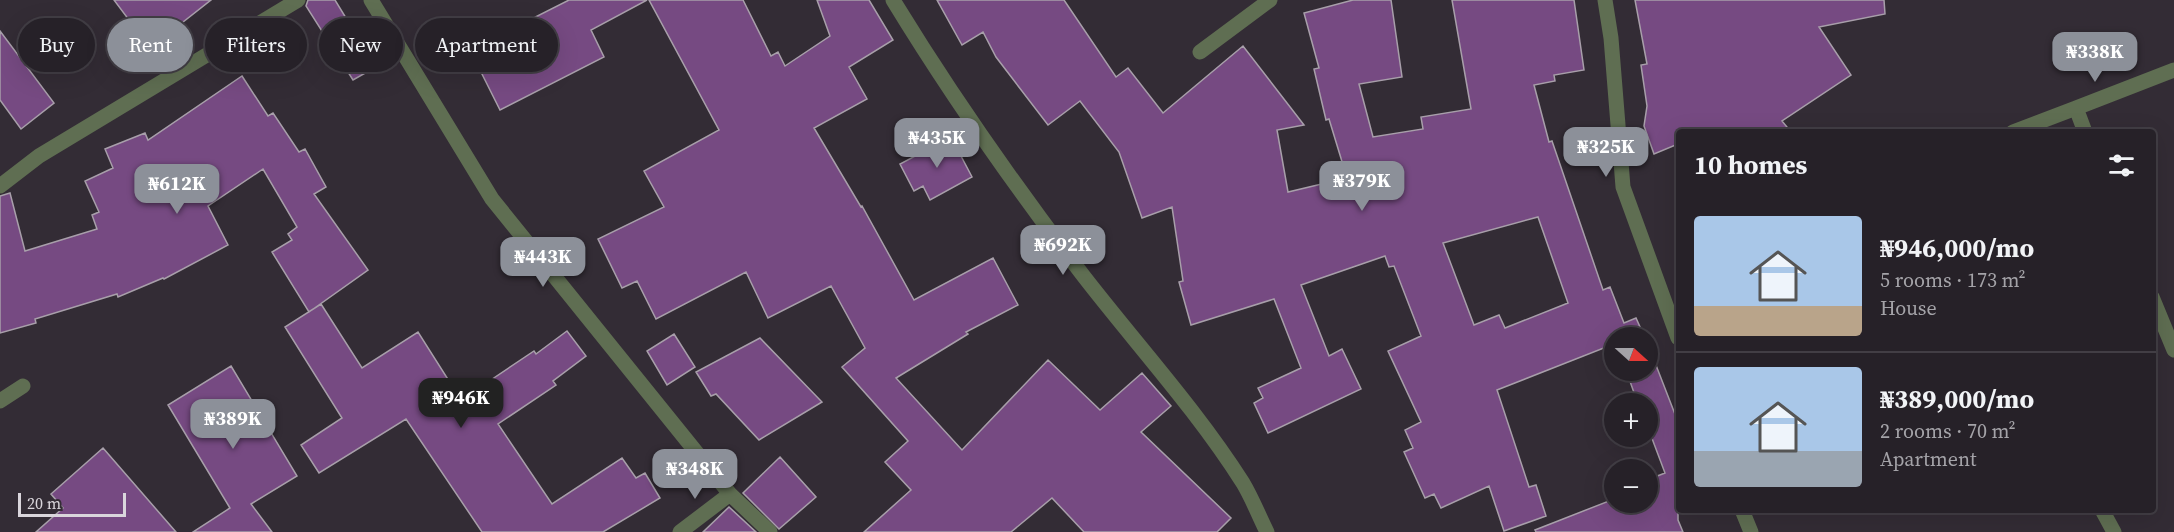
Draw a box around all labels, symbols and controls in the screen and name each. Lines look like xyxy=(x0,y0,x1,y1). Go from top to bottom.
chip: Buy xyxy=(18,18,95,72)
chip: Rent xyxy=(107,18,193,72)
chip: Filters xyxy=(205,18,307,72)
chip: New xyxy=(319,18,403,72)
chip: Apartment xyxy=(415,18,558,72)
pin: ₦338K xyxy=(2053,32,2137,83)
text: ₦338K xyxy=(2066,37,2124,65)
pin: ₦435K xyxy=(895,118,979,169)
text: ₦435K xyxy=(908,123,966,151)
pin: ₦325K xyxy=(1564,127,1648,178)
text: ₦325K xyxy=(1577,132,1635,160)
text: 10 homes xyxy=(1694,147,1807,183)
icon: filters xyxy=(2105,149,2138,182)
pin: ₦379K xyxy=(1320,161,1404,212)
pin: ₦612K xyxy=(135,164,219,215)
text: ₦379K xyxy=(1333,166,1391,194)
text: ₦612K xyxy=(148,169,206,197)
pin: ₦692K xyxy=(1021,225,1105,276)
text: ₦692K xyxy=(1034,230,1092,258)
text: ₦946,000/mo xyxy=(1880,230,2034,266)
pin: ₦443K xyxy=(501,237,585,288)
icon: home xyxy=(1742,240,1814,312)
text: ₦443K xyxy=(514,242,572,270)
text: 5 rooms · 173 m² xyxy=(1880,266,2026,294)
text: House xyxy=(1880,294,1937,322)
north arrow xyxy=(1604,327,1658,381)
map controls xyxy=(1604,327,1658,513)
pin: ₦946K xyxy=(419,378,503,429)
text: ₦389,000/mo xyxy=(1880,381,2034,417)
text: ₦946K xyxy=(432,383,490,411)
icon: home xyxy=(1742,391,1814,463)
button: + xyxy=(1604,393,1658,447)
pin: ₦389K xyxy=(191,399,275,450)
text: ₦389K xyxy=(204,404,262,432)
text: 2 rooms · 70 m² xyxy=(1880,417,2016,445)
text: Apartment xyxy=(1880,445,1977,473)
pin: ₦348K xyxy=(653,449,737,500)
text: ₦348K xyxy=(666,454,724,482)
button: − xyxy=(1604,459,1658,513)
scale bar xyxy=(18,490,126,518)
text: 20 m xyxy=(27,492,61,514)

